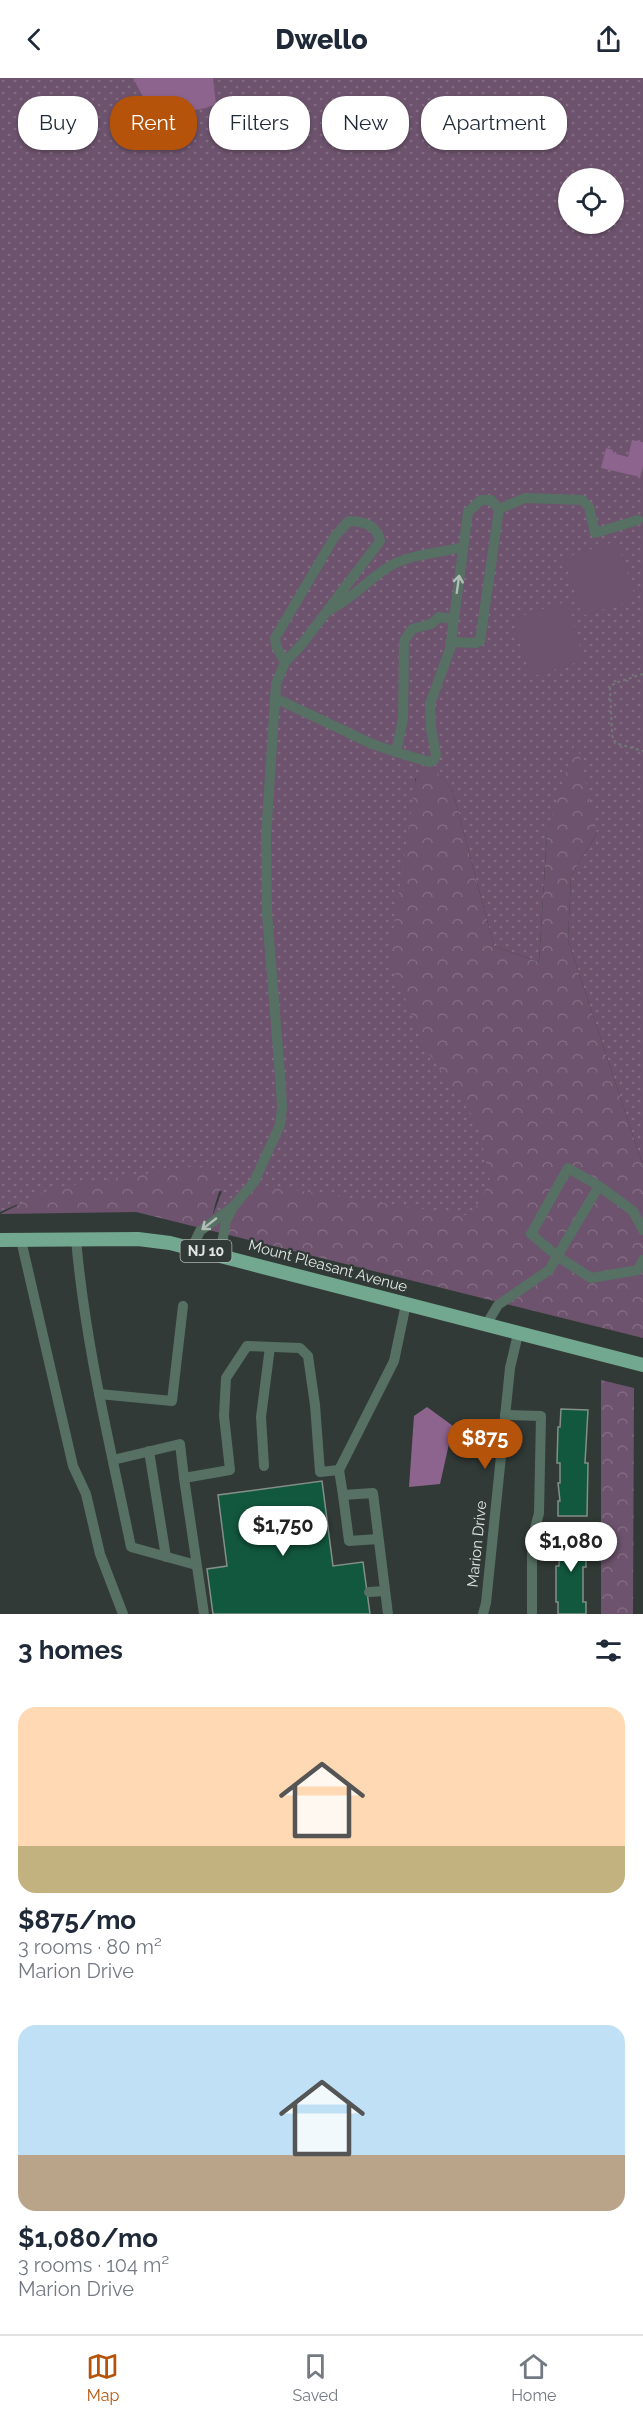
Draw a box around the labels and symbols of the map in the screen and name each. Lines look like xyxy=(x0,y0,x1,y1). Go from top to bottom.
one-way arrow xyxy=(452,574,463,594)
one-way arrow xyxy=(201,1218,217,1231)
street label: Mount Pleasant Avenue xyxy=(247,1236,410,1296)
road number: NJ 10 xyxy=(180,1240,232,1262)
pin: $875 xyxy=(449,1419,521,1470)
street label: Marion Drive xyxy=(463,1500,491,1588)
pin: $1,750 xyxy=(234,1506,332,1557)
pin: $1,080 xyxy=(522,1522,620,1573)

